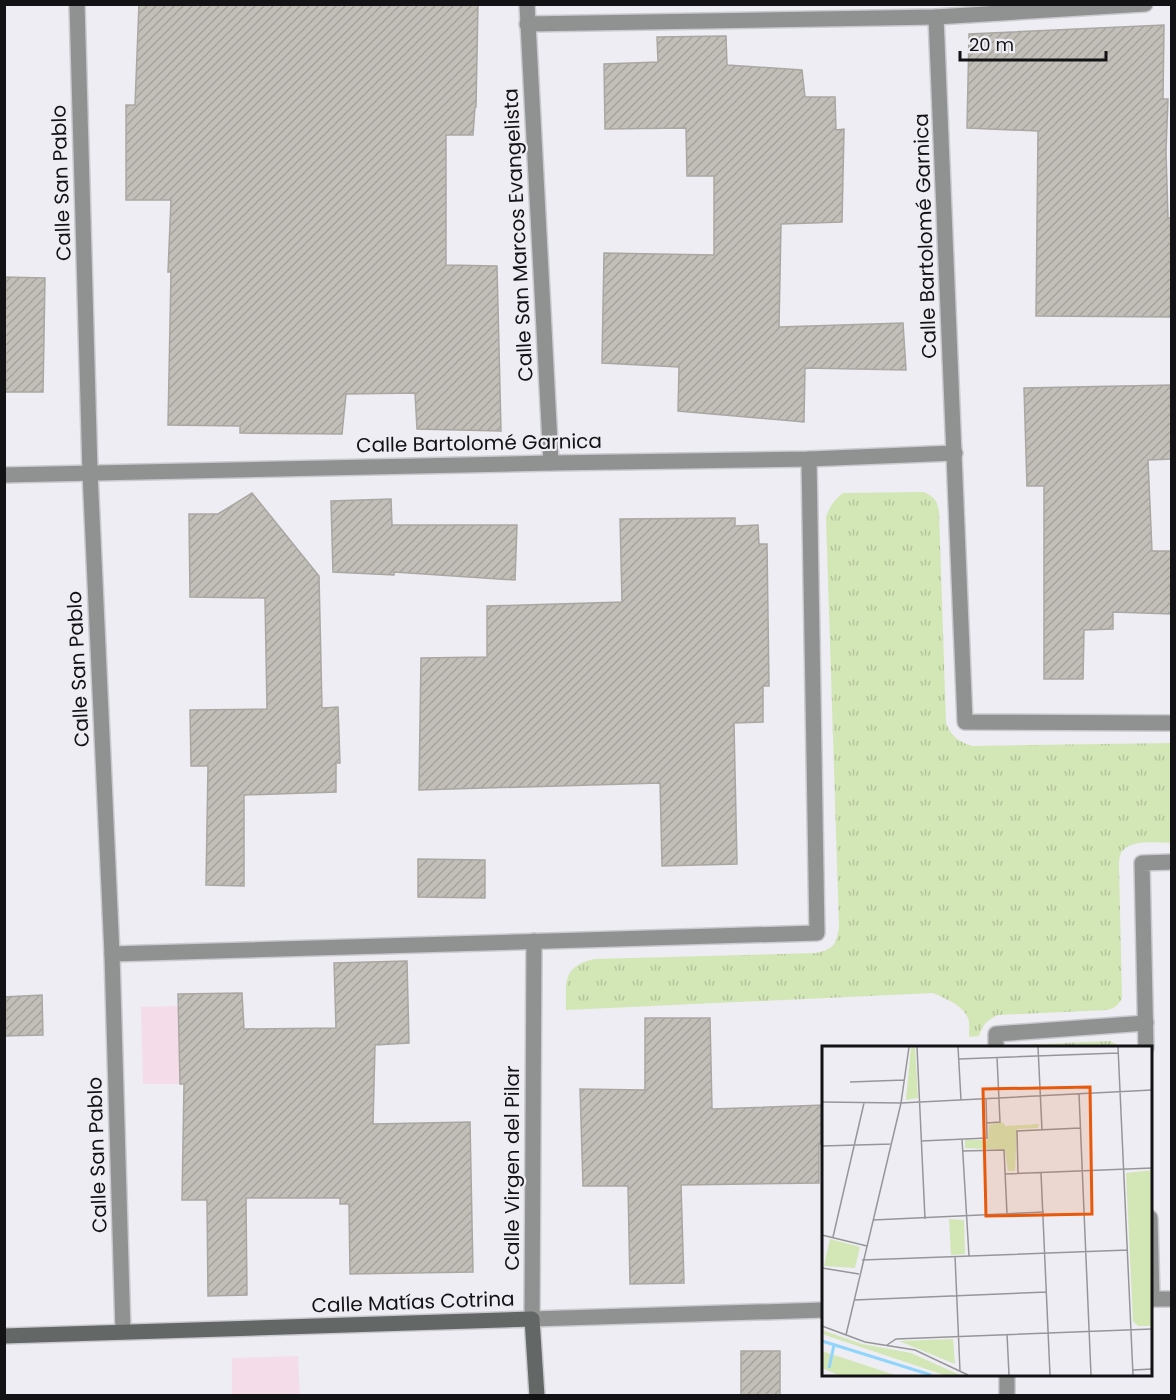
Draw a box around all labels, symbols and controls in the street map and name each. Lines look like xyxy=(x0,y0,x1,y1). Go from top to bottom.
scale bar xyxy=(960,24,1106,62)
text: 20 m xyxy=(969,32,1014,57)
street label: Calle San Marcos Evangelista xyxy=(496,88,540,382)
street label: Calle San Pablo xyxy=(44,104,78,262)
street label: Calle Bartolomé Garnica xyxy=(907,113,943,359)
street label: Calle Bartolomé Garnica xyxy=(356,427,602,459)
street label: Calle San Pablo xyxy=(60,590,96,748)
inset map xyxy=(822,1046,1152,1376)
street label: Calle Virgen del Pilar xyxy=(498,1065,526,1271)
street label: Calle San Pablo xyxy=(80,1076,114,1234)
street label: Calle Matías Cotrina xyxy=(311,1284,515,1320)

